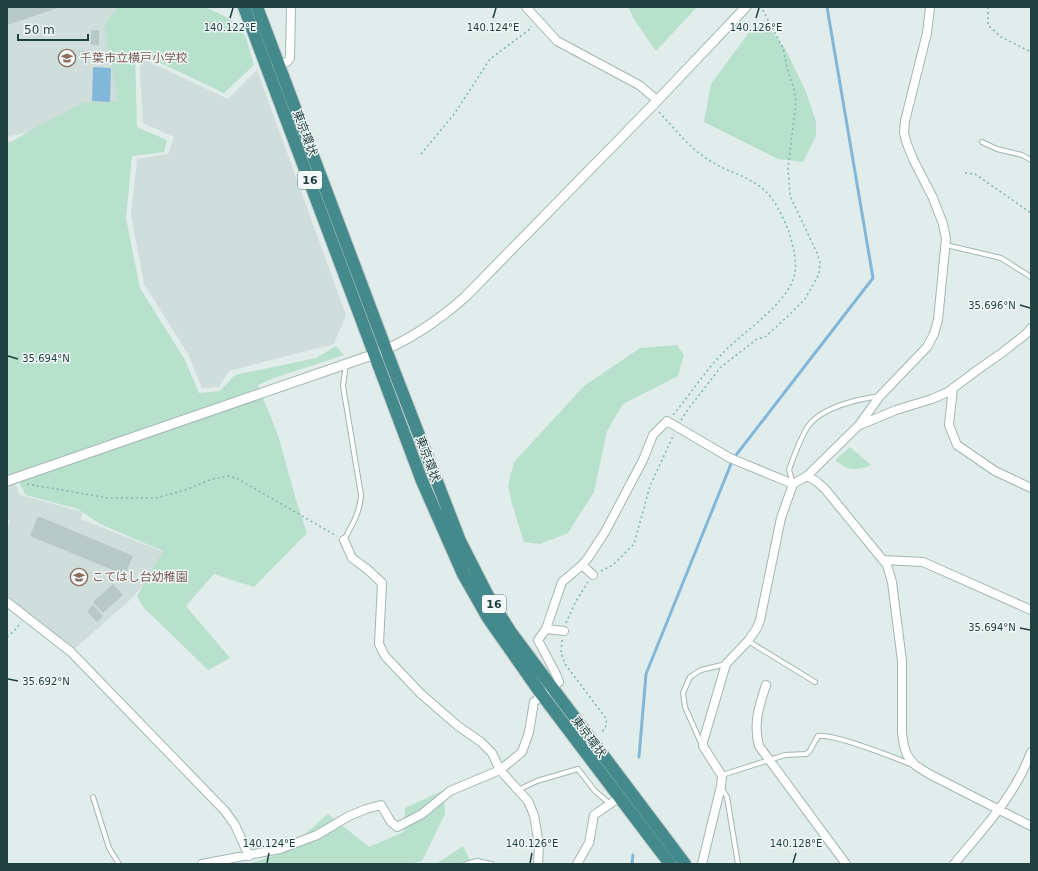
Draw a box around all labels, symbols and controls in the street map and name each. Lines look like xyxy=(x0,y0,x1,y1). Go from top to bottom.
scale bar xyxy=(18,16,88,42)
text: 140.122°E xyxy=(204,22,256,33)
text: 140.124°E xyxy=(467,22,519,33)
text: 140.126°E xyxy=(730,22,782,33)
text: 50 m xyxy=(24,23,55,37)
school or university icon: 千葉市立横戸小学校 xyxy=(57,48,77,68)
place label: 千葉市立横戸小学校 xyxy=(80,51,188,65)
street label: 東京環状 xyxy=(290,108,320,158)
road number: 16 xyxy=(298,171,322,189)
text: 35.696°N xyxy=(968,300,1016,311)
text: 35.694°N xyxy=(22,353,70,364)
street label: 東京環状 xyxy=(413,434,443,484)
school or university icon: こてはし台幼稚園 xyxy=(69,567,89,587)
place label: こてはし台幼稚園 xyxy=(92,570,188,584)
road number: 16 xyxy=(482,595,506,613)
text: 35.694°N xyxy=(968,622,1016,633)
text: 35.692°N xyxy=(22,676,70,687)
street label: 東京環状 xyxy=(569,714,609,760)
text: 140.124°E xyxy=(243,838,295,849)
text: 140.126°E xyxy=(506,838,558,849)
text: 140.128°E xyxy=(770,838,822,849)

